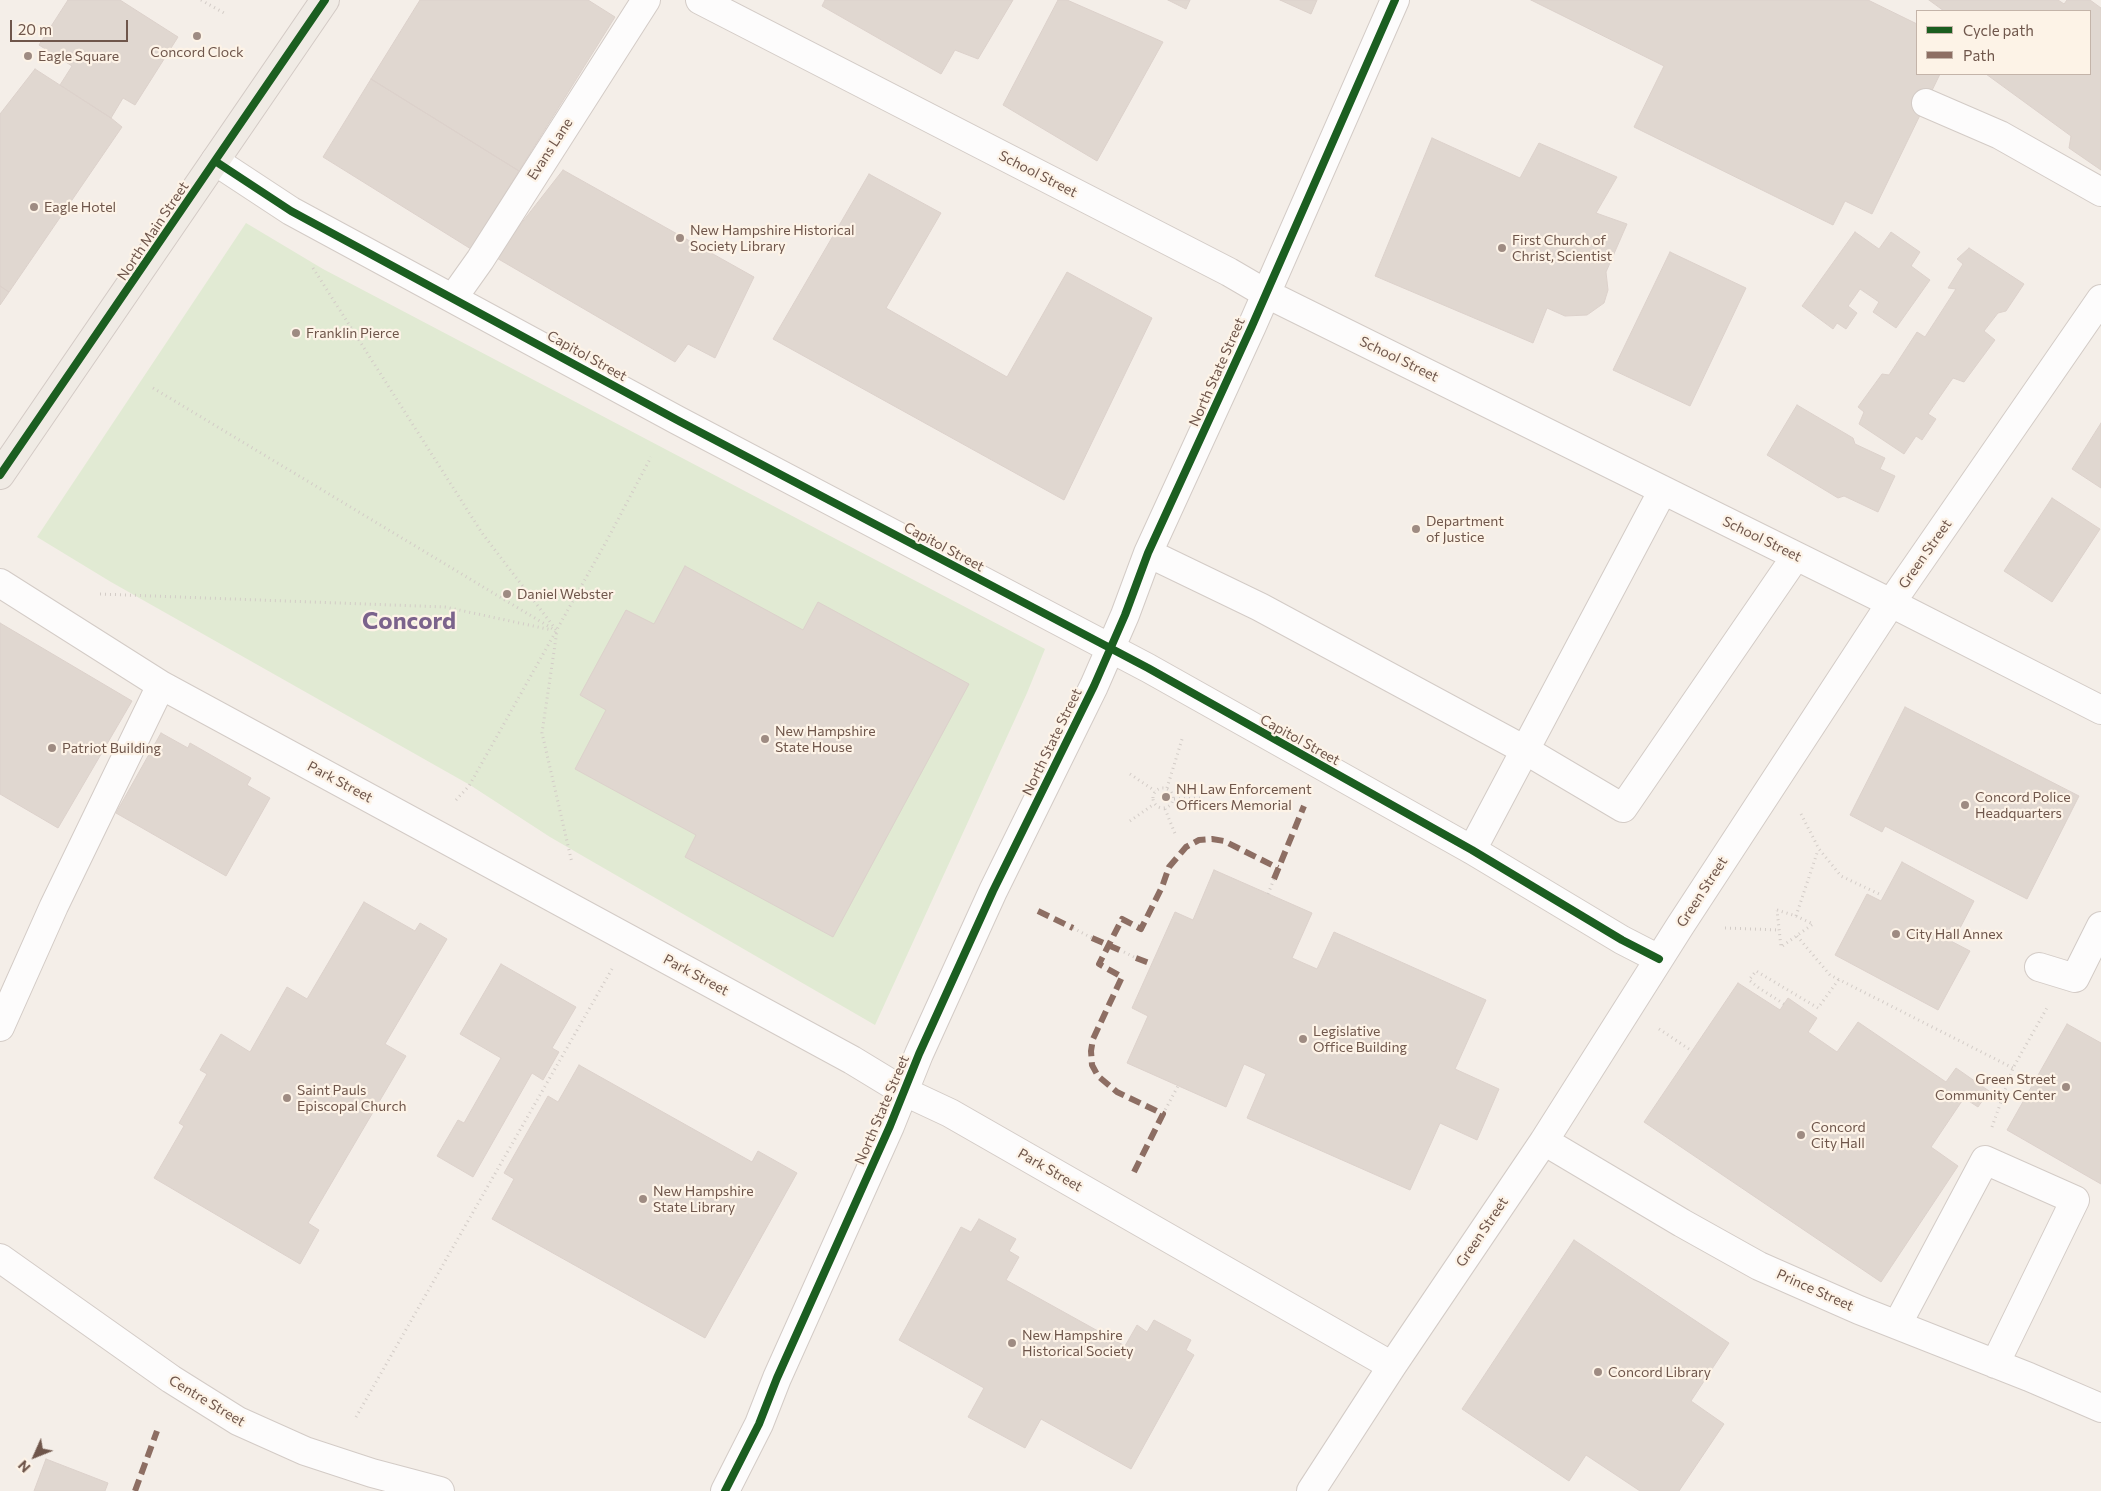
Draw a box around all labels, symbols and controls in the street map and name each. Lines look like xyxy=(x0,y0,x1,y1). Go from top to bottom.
scale bar xyxy=(12,10,130,42)
legend xyxy=(1916,10,2091,75)
text: 20 m xyxy=(18,20,52,38)
text: Cycle path xyxy=(1963,21,2034,39)
marker: Concord Clock xyxy=(191,30,203,42)
place label: Concord Clock xyxy=(150,44,244,60)
text: Path xyxy=(1963,46,1995,64)
place label: Eagle Square xyxy=(38,48,119,64)
marker: Eagle Square xyxy=(22,50,34,62)
street label: Evans Lane xyxy=(524,115,576,183)
street label: School Street xyxy=(996,147,1080,201)
street label: North Main Street xyxy=(114,178,192,284)
place label: Eagle Hotel xyxy=(44,199,116,215)
marker: Eagle Hotel xyxy=(28,201,40,213)
place label: New Hampshire Historical Society Library xyxy=(690,222,855,254)
marker: New Hampshire Historical Society Library xyxy=(674,232,686,244)
place label: First Church of Christ, Scientist xyxy=(1512,232,1612,264)
marker: First Church of Christ, Scientist xyxy=(1496,242,1508,254)
street label: North State Street xyxy=(1185,315,1249,429)
place label: Franklin Pierce xyxy=(306,325,399,341)
marker: Franklin Pierce xyxy=(290,327,302,339)
street label: Capitol Street xyxy=(544,327,630,385)
street label: School Street xyxy=(1357,333,1441,385)
place label: Department of Justice xyxy=(1426,513,1504,546)
street label: School Street xyxy=(1720,513,1804,565)
street label: Green Street xyxy=(1895,516,1955,592)
street label: Capitol Street xyxy=(901,519,987,575)
marker: Department of Justice xyxy=(1410,523,1422,535)
place label: Daniel Webster xyxy=(517,586,614,602)
marker: Daniel Webster xyxy=(501,588,513,600)
district label: Concord xyxy=(362,607,456,635)
street label: North State Street xyxy=(1019,686,1085,798)
street label: Capitol Street xyxy=(1257,711,1343,769)
place label: New Hampshire State House xyxy=(775,723,876,756)
marker: New Hampshire State House xyxy=(759,733,771,745)
place label: Patriot Building xyxy=(62,740,161,756)
marker: Patriot Building xyxy=(46,742,58,754)
street label: Park Street xyxy=(304,758,376,806)
place label: NH Law Enforcement Officers Memorial xyxy=(1176,781,1312,814)
place label: Concord Police Headquarters xyxy=(1975,789,2071,822)
marker: NH Law Enforcement Officers Memorial xyxy=(1160,791,1172,803)
marker: Concord Police Headquarters xyxy=(1959,799,1971,811)
street label: Green Street xyxy=(1673,854,1731,930)
place label: City Hall Annex xyxy=(1906,926,2003,942)
marker: City Hall Annex xyxy=(1890,928,1902,940)
street label: Park Street xyxy=(660,951,732,999)
place label: Legislative Office Building xyxy=(1313,1023,1407,1056)
marker: Legislative Office Building xyxy=(1297,1033,1309,1045)
street label: North State Street xyxy=(851,1053,913,1167)
place label: Green Street Community Center xyxy=(1935,1071,2056,1104)
marker: Green Street Community Center xyxy=(2060,1081,2072,1093)
place label: Saint Pauls Episcopal Church xyxy=(297,1082,406,1114)
marker: Saint Pauls Episcopal Church xyxy=(281,1092,293,1104)
place label: Concord City Hall xyxy=(1811,1119,1866,1152)
marker: Concord City Hall xyxy=(1795,1129,1807,1141)
street label: Park Street xyxy=(1015,1145,1085,1195)
place label: New Hampshire State Library xyxy=(653,1183,754,1216)
marker: New Hampshire State Library xyxy=(637,1193,649,1205)
street label: Green Street xyxy=(1452,1194,1512,1270)
street label: Prince Street xyxy=(1774,1266,1856,1314)
place label: New Hampshire Historical Society xyxy=(1022,1327,1133,1360)
marker: New Hampshire Historical Society xyxy=(1006,1337,1018,1349)
place label: Concord Library xyxy=(1608,1364,1711,1380)
marker: Concord Library xyxy=(1592,1366,1604,1378)
street label: Centre Street xyxy=(166,1372,248,1430)
north arrow xyxy=(10,1431,60,1481)
text: N xyxy=(14,1457,34,1476)

